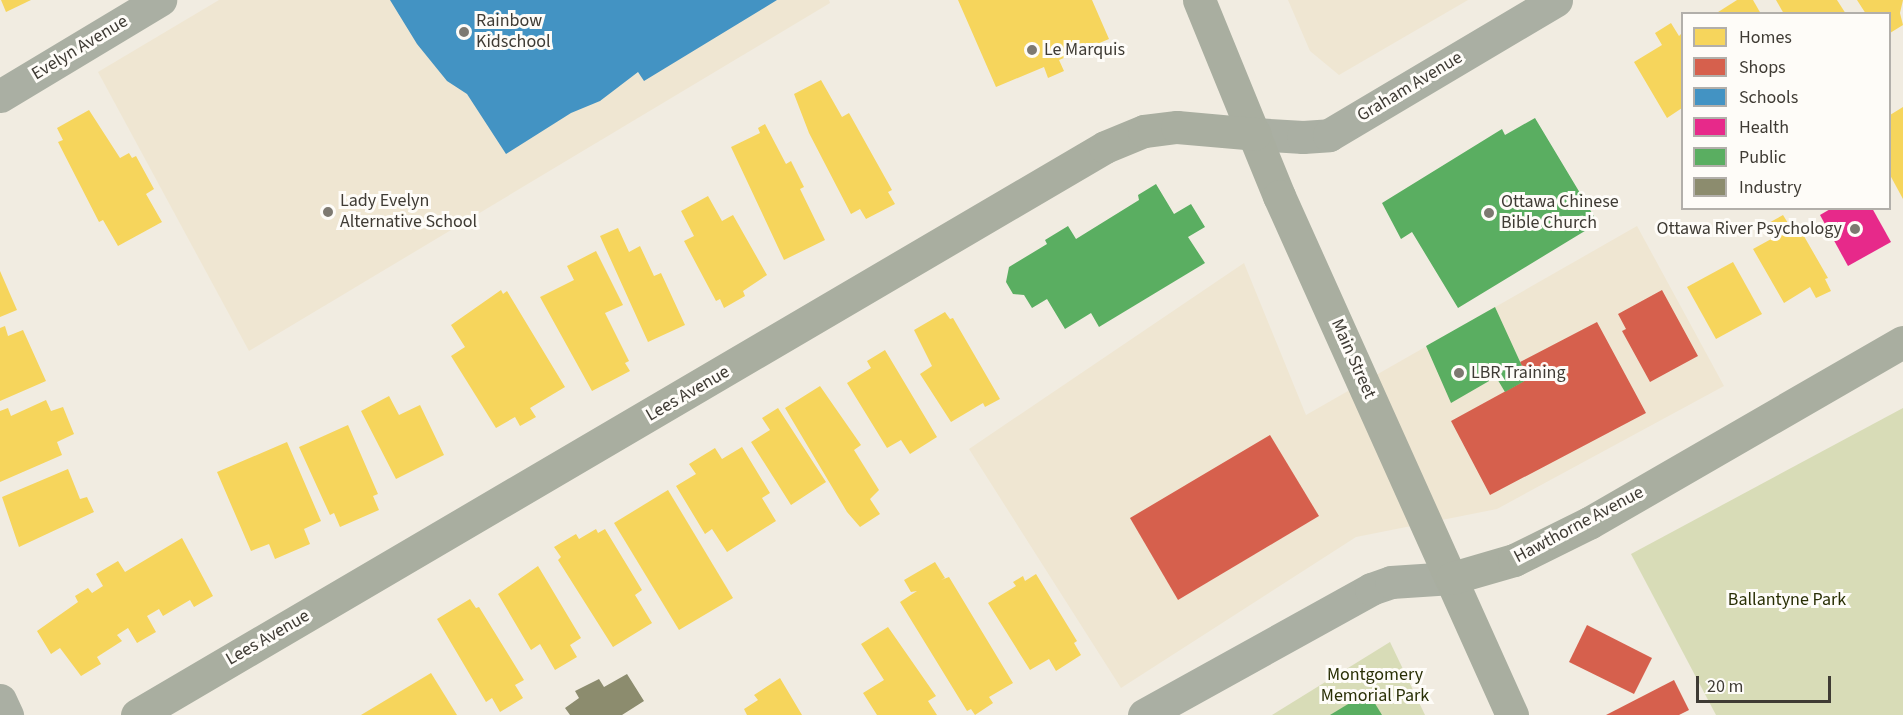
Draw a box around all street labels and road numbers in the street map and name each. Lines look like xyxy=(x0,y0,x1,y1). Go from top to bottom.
street label: Evelyn Avenue xyxy=(28,11,132,85)
street label: Graham Avenue xyxy=(1353,47,1467,127)
street label: Main Street xyxy=(1326,316,1380,402)
street label: Lees Avenue xyxy=(642,361,734,427)
street label: Hawthorne Avenue xyxy=(1511,482,1647,568)
street label: Lees Avenue xyxy=(222,605,314,671)

